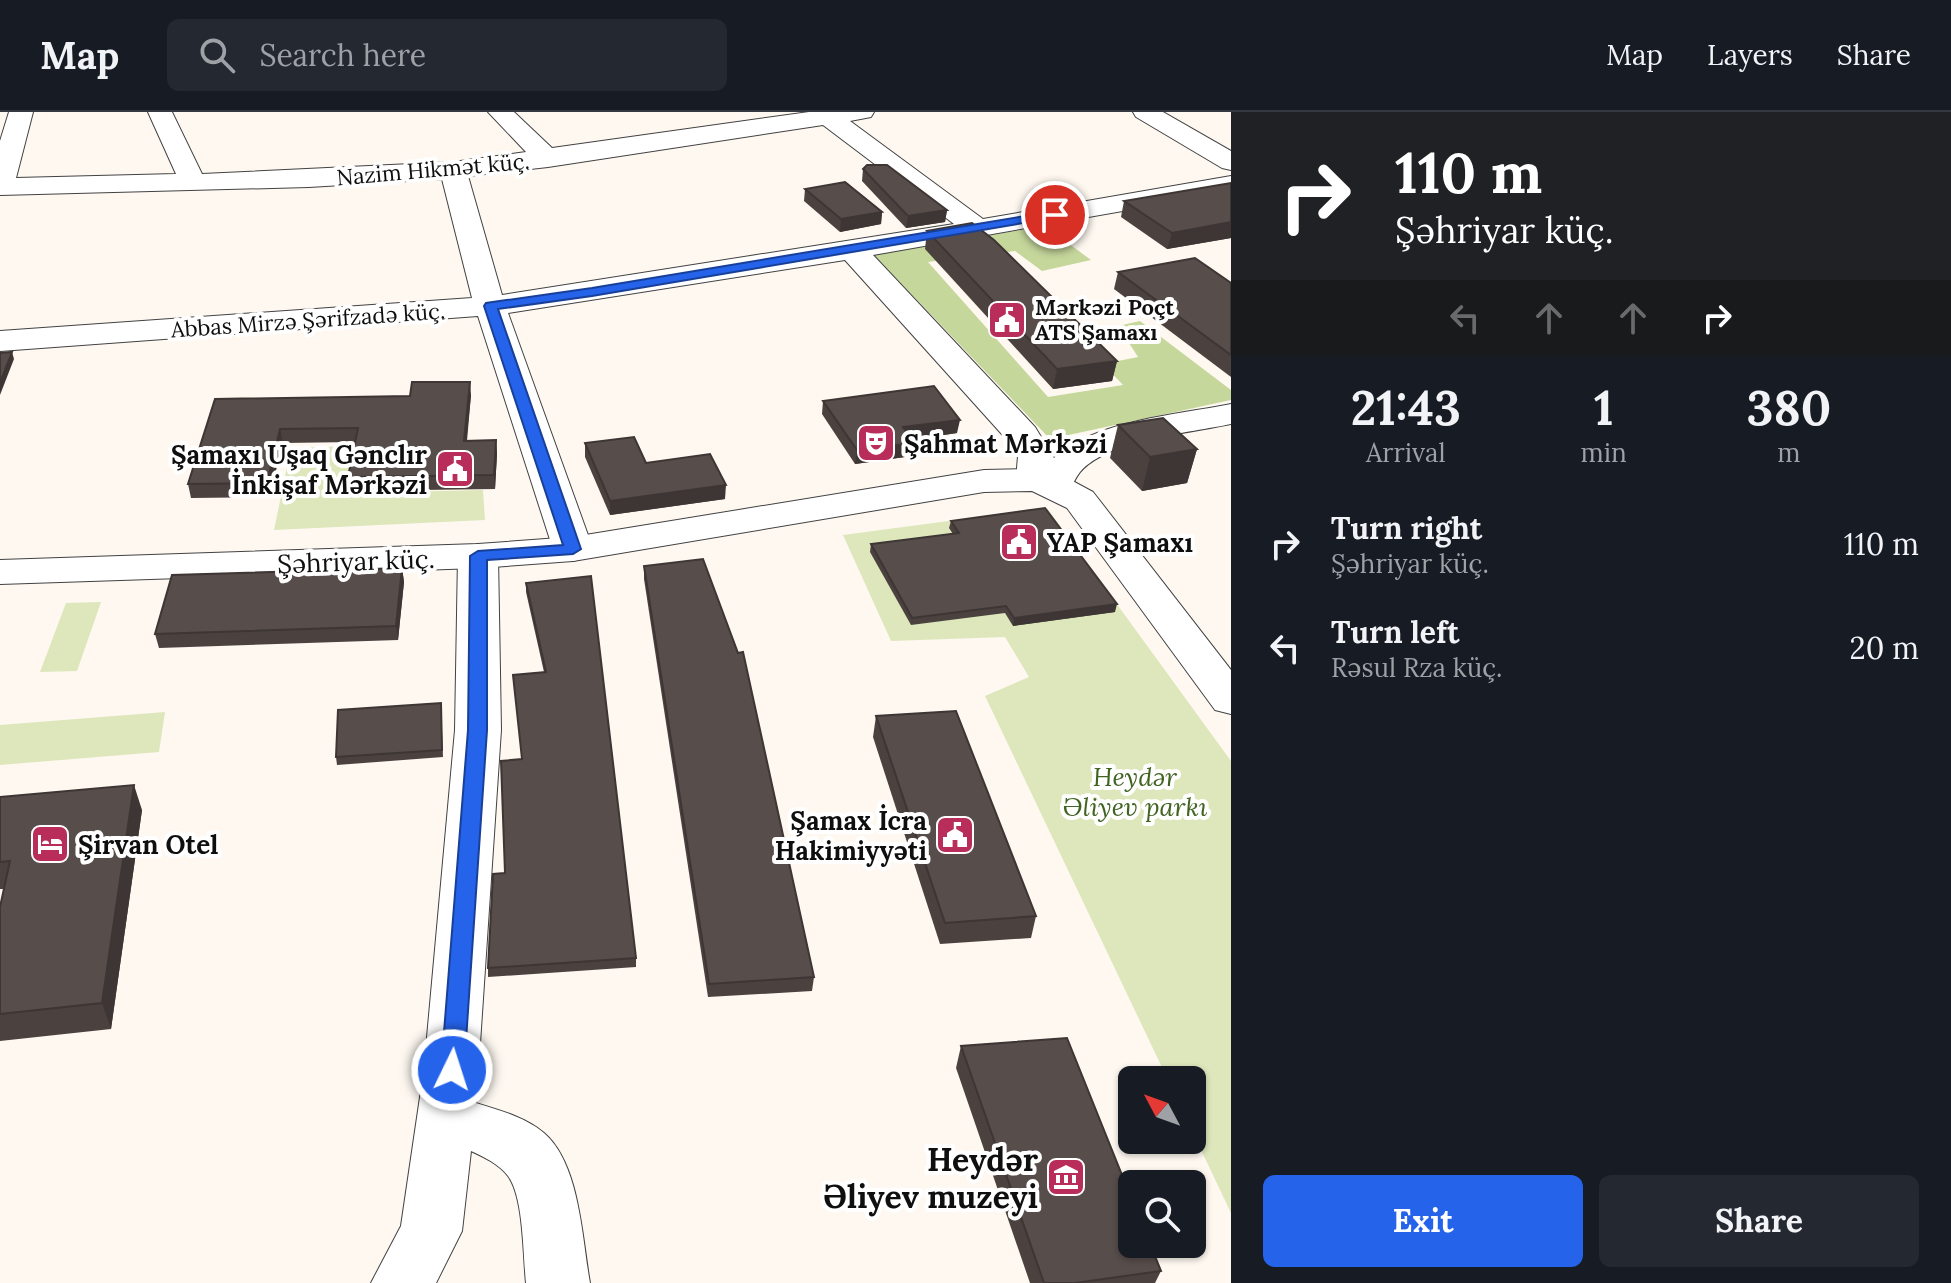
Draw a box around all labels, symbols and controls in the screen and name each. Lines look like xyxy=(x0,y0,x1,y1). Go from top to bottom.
search box xyxy=(167,19,727,91)
text: Map xyxy=(40,31,119,79)
icon: search xyxy=(195,33,239,77)
text: Search here xyxy=(259,36,426,74)
text: Map xyxy=(1606,37,1663,73)
text: Layers xyxy=(1707,37,1793,73)
text: Share xyxy=(1837,37,1911,73)
text: 110 m xyxy=(1395,137,1542,208)
icon: right xyxy=(1263,144,1367,248)
street label: Nazim Hikmət küç. xyxy=(335,147,531,191)
pin xyxy=(1021,181,1089,249)
icon: arrive xyxy=(1033,193,1077,237)
text: Şəhriyar küç. xyxy=(1395,207,1613,253)
place label: Mərkəzi Poçt ATS Şamaxı xyxy=(1035,293,1175,346)
street label: Abbas Mirzə Şərifzadə küç. xyxy=(169,296,446,344)
icon: left xyxy=(1443,296,1487,340)
icon: ahead xyxy=(1527,296,1571,340)
icon: ahead xyxy=(1611,296,1655,340)
icon: right xyxy=(1695,296,1739,340)
public building icon: Mərkəzi Poçt ATS Şamaxı xyxy=(986,299,1028,341)
text: 21:43 xyxy=(1351,377,1461,438)
text: 1 xyxy=(1594,377,1613,438)
text: 380 xyxy=(1746,377,1831,438)
theatre icon: Şahmat Mərkəzi xyxy=(855,422,897,464)
place label: Şahmat Mərkəzi xyxy=(904,427,1107,460)
text: Arrival xyxy=(1366,436,1445,469)
text: min xyxy=(1581,436,1627,469)
text: m xyxy=(1777,436,1801,469)
place label: Şamaxı Uşaq Gənclır İnkişaf Mərkəzi xyxy=(171,438,428,501)
public building icon: Şamaxı Uşaq Gənclır İnkişaf Mərkəzi xyxy=(434,448,476,490)
text: Turn right xyxy=(1331,509,1482,547)
public building icon: YAP Şamaxı xyxy=(998,521,1040,563)
icon: right xyxy=(1263,522,1307,566)
text: 110 m xyxy=(1844,525,1919,563)
place label: YAP Şamaxı xyxy=(1047,526,1193,559)
street label: Şəhriyar küç. xyxy=(277,542,435,580)
text: Şəhriyar küç. xyxy=(1331,547,1489,580)
text: Turn left xyxy=(1331,613,1459,651)
icon: left xyxy=(1263,626,1307,670)
text: 20 m xyxy=(1850,629,1919,667)
text: Rəsul Rza küç. xyxy=(1331,651,1502,684)
park label: Heydər Əliyev parkı xyxy=(1063,760,1208,823)
place label: Şamax İcra Hakimiyyəti xyxy=(775,804,927,867)
public building icon: Şamax İcra Hakimiyyəti xyxy=(934,814,976,856)
hotel icon: Şirvan Otel xyxy=(29,823,71,865)
place label: Şirvan Otel xyxy=(78,828,218,861)
position arrow xyxy=(410,1028,494,1112)
north arrow xyxy=(1118,1066,1206,1154)
map controls xyxy=(1118,1066,1206,1258)
place label: Heydər Əliyev muzeyi xyxy=(823,1139,1039,1217)
museum icon: Heydər Əliyev muzeyi xyxy=(1045,1156,1087,1198)
button: search xyxy=(1118,1170,1206,1258)
button: Exit xyxy=(1263,1175,1583,1267)
button: Share xyxy=(1599,1175,1919,1267)

